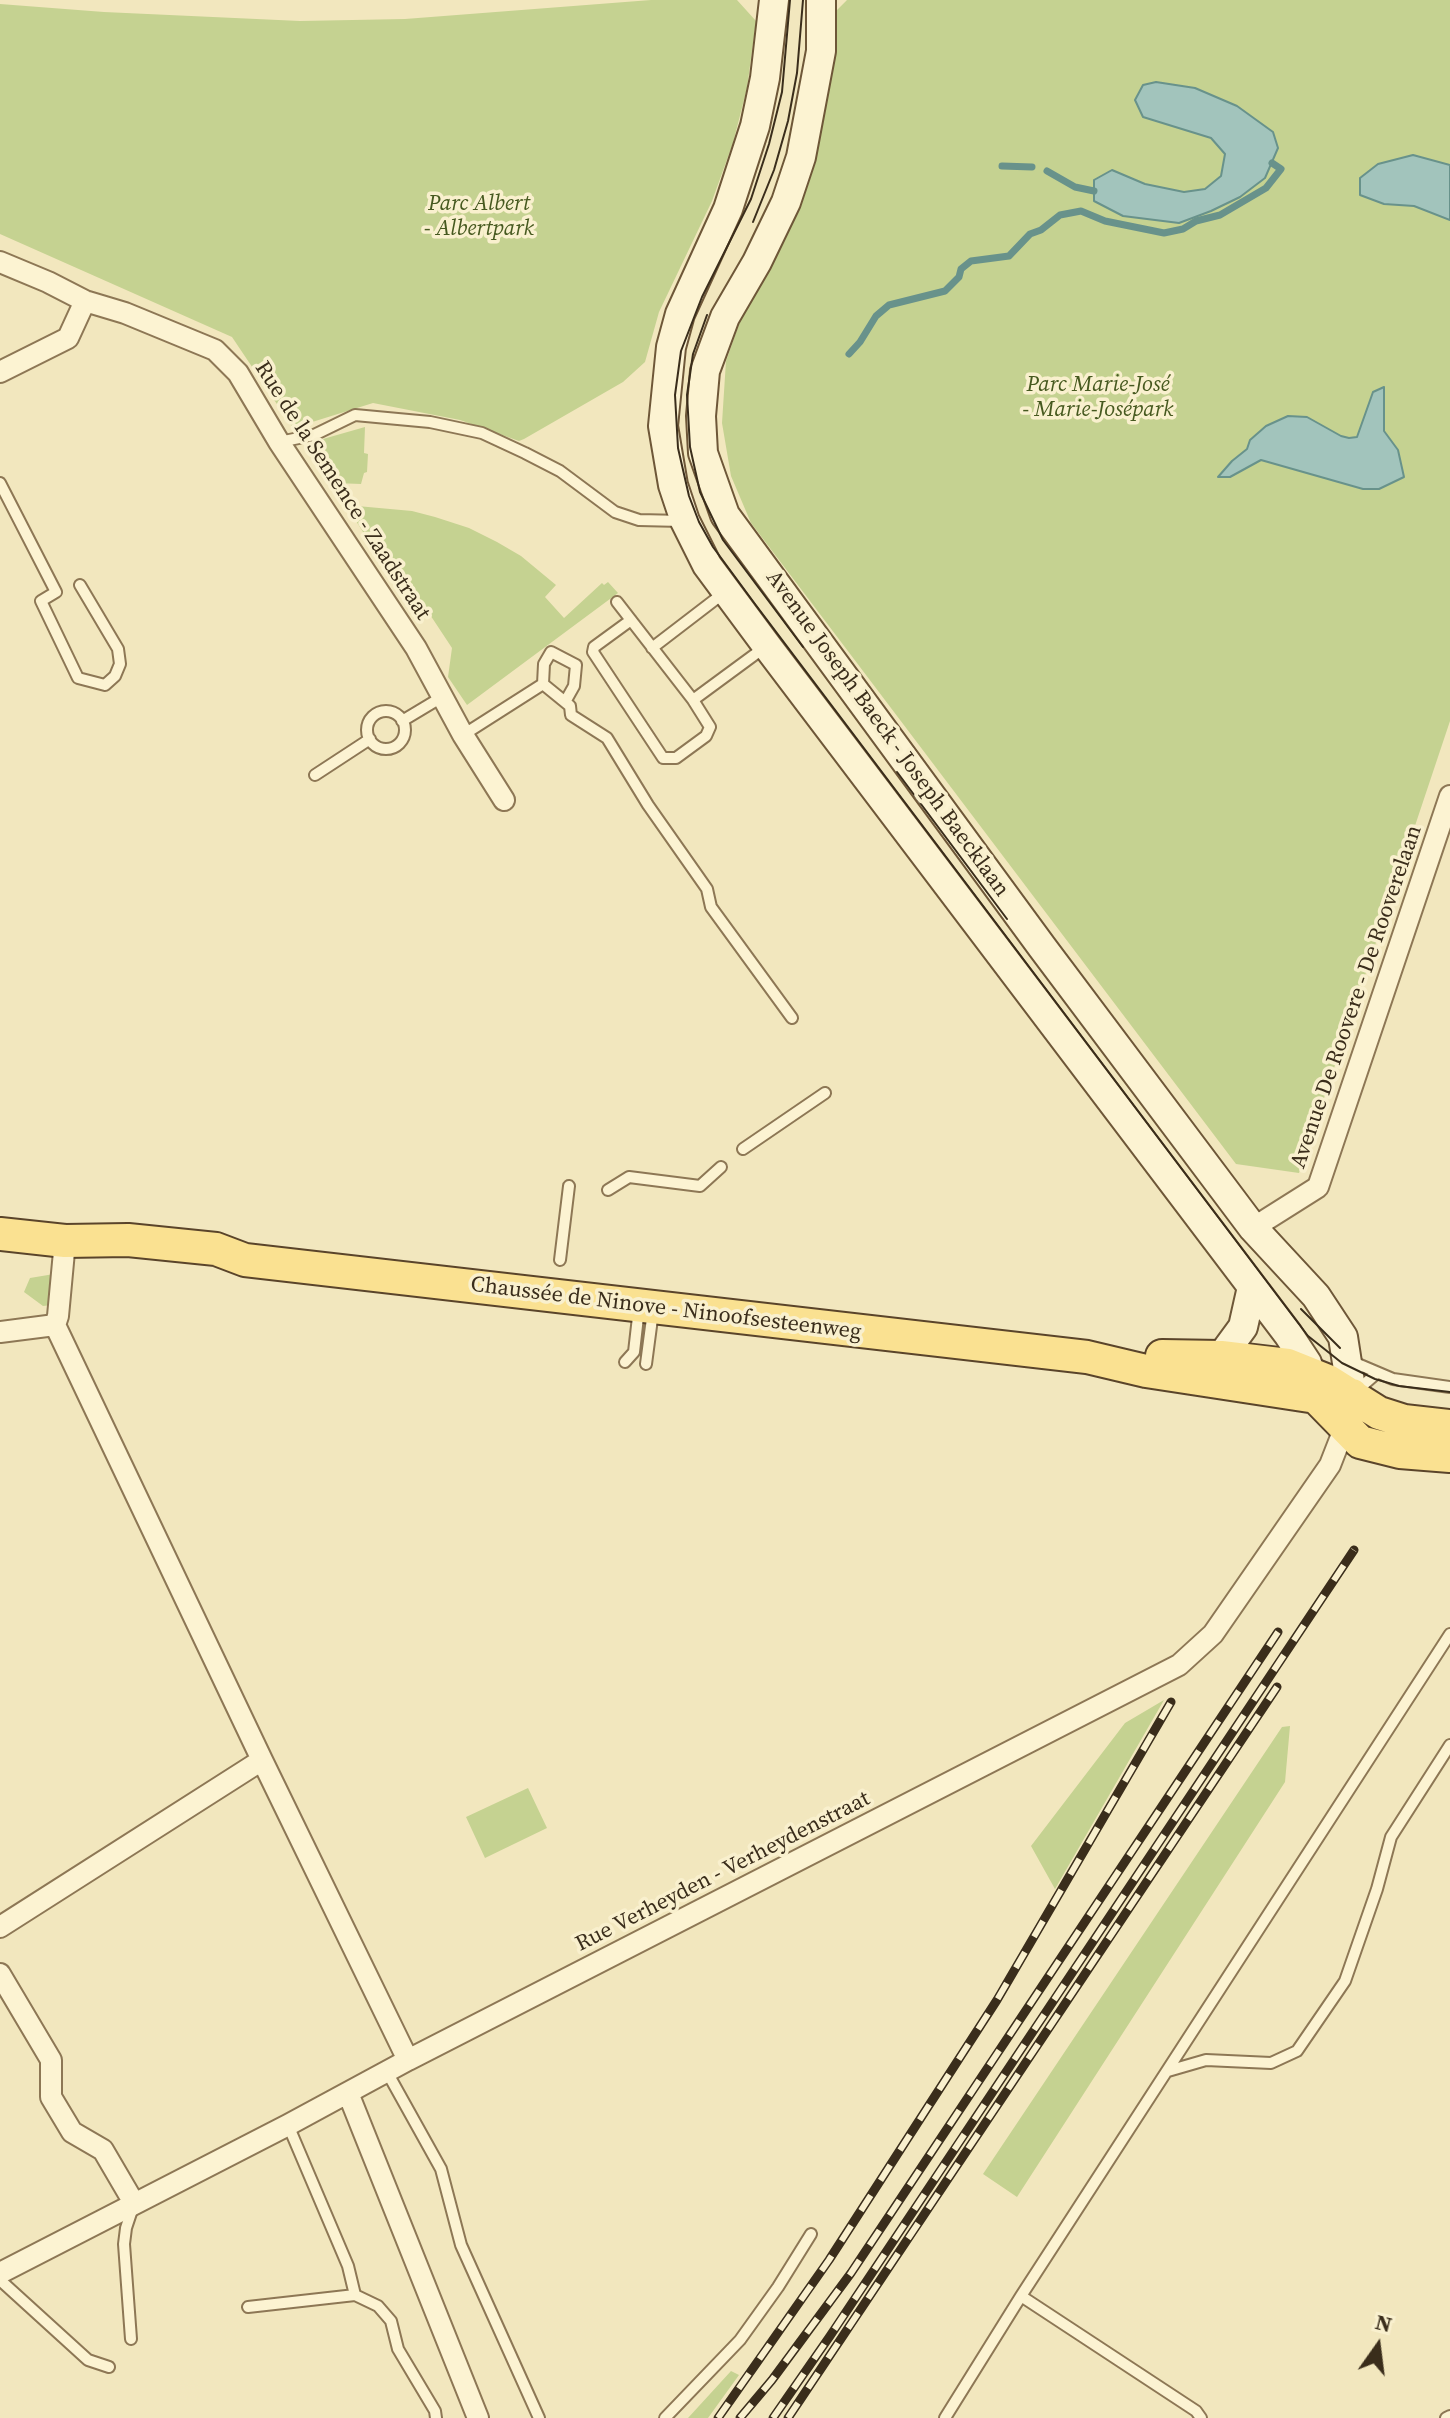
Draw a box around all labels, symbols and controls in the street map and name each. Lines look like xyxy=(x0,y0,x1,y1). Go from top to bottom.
park label: Parc Albert - Albertpark xyxy=(424,191,534,242)
street label: Rue de la Semence - Zaadstraat xyxy=(248,357,436,625)
park label: Parc Marie-José - Marie-Josépark xyxy=(1023,372,1173,424)
street label: Avenue Joseph Baeck - Joseph Baecklaan xyxy=(760,566,1014,902)
street label: Avenue De Roovere - De Rooverelaan xyxy=(1286,822,1428,1172)
street label: Chaussée de Ninove - Ninoofsesteenweg xyxy=(469,1272,863,1346)
street label: Rue Verheyden - Verheydenstraat xyxy=(571,1786,875,1958)
north arrow xyxy=(1338,2306,1418,2386)
text: N xyxy=(1372,2306,1395,2339)

